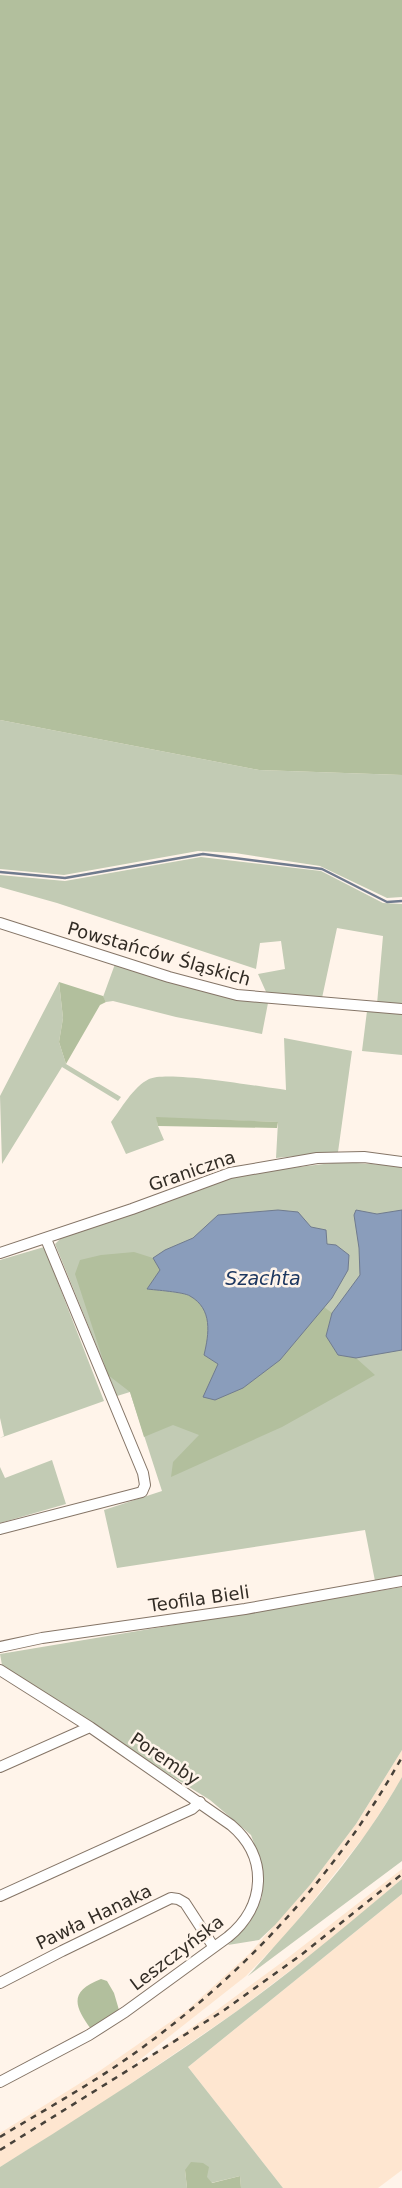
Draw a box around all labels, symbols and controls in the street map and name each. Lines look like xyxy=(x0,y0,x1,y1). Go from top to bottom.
street label: Powstańców Śląskich xyxy=(65,917,253,990)
street label: Graniczna xyxy=(146,1146,238,1195)
water label: Szachta xyxy=(225,1267,301,1289)
street label: Teofila Bieli xyxy=(146,1581,251,1616)
street label: Poremby xyxy=(127,1728,204,1790)
street label: Pawła Hanaka xyxy=(33,1880,155,1954)
street label: Leszczyńska xyxy=(126,1911,228,1995)

